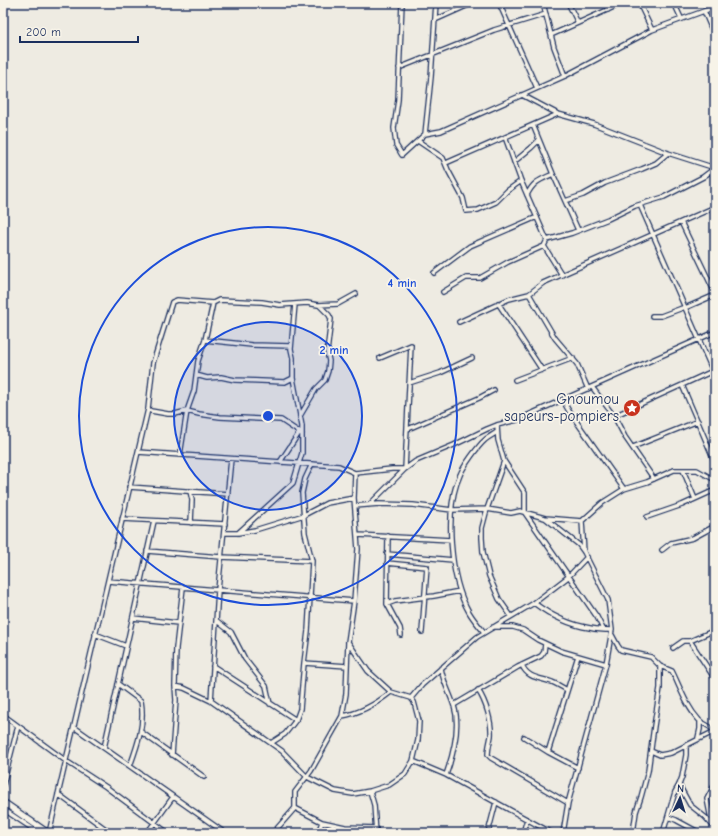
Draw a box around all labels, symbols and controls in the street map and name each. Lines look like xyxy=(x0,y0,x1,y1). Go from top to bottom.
scale bar xyxy=(20,18,138,44)
text: 200 m xyxy=(26,25,61,39)
text: 4 min xyxy=(388,276,416,290)
text: 2 min xyxy=(319,343,349,357)
place label: Gnoumou sapeurs-pompiers xyxy=(504,390,619,425)
place icon: Gnoumou sapeurs-pompiers xyxy=(622,398,642,418)
centre of rings xyxy=(261,409,275,423)
north arrow xyxy=(660,778,700,818)
text: N xyxy=(677,782,685,795)

